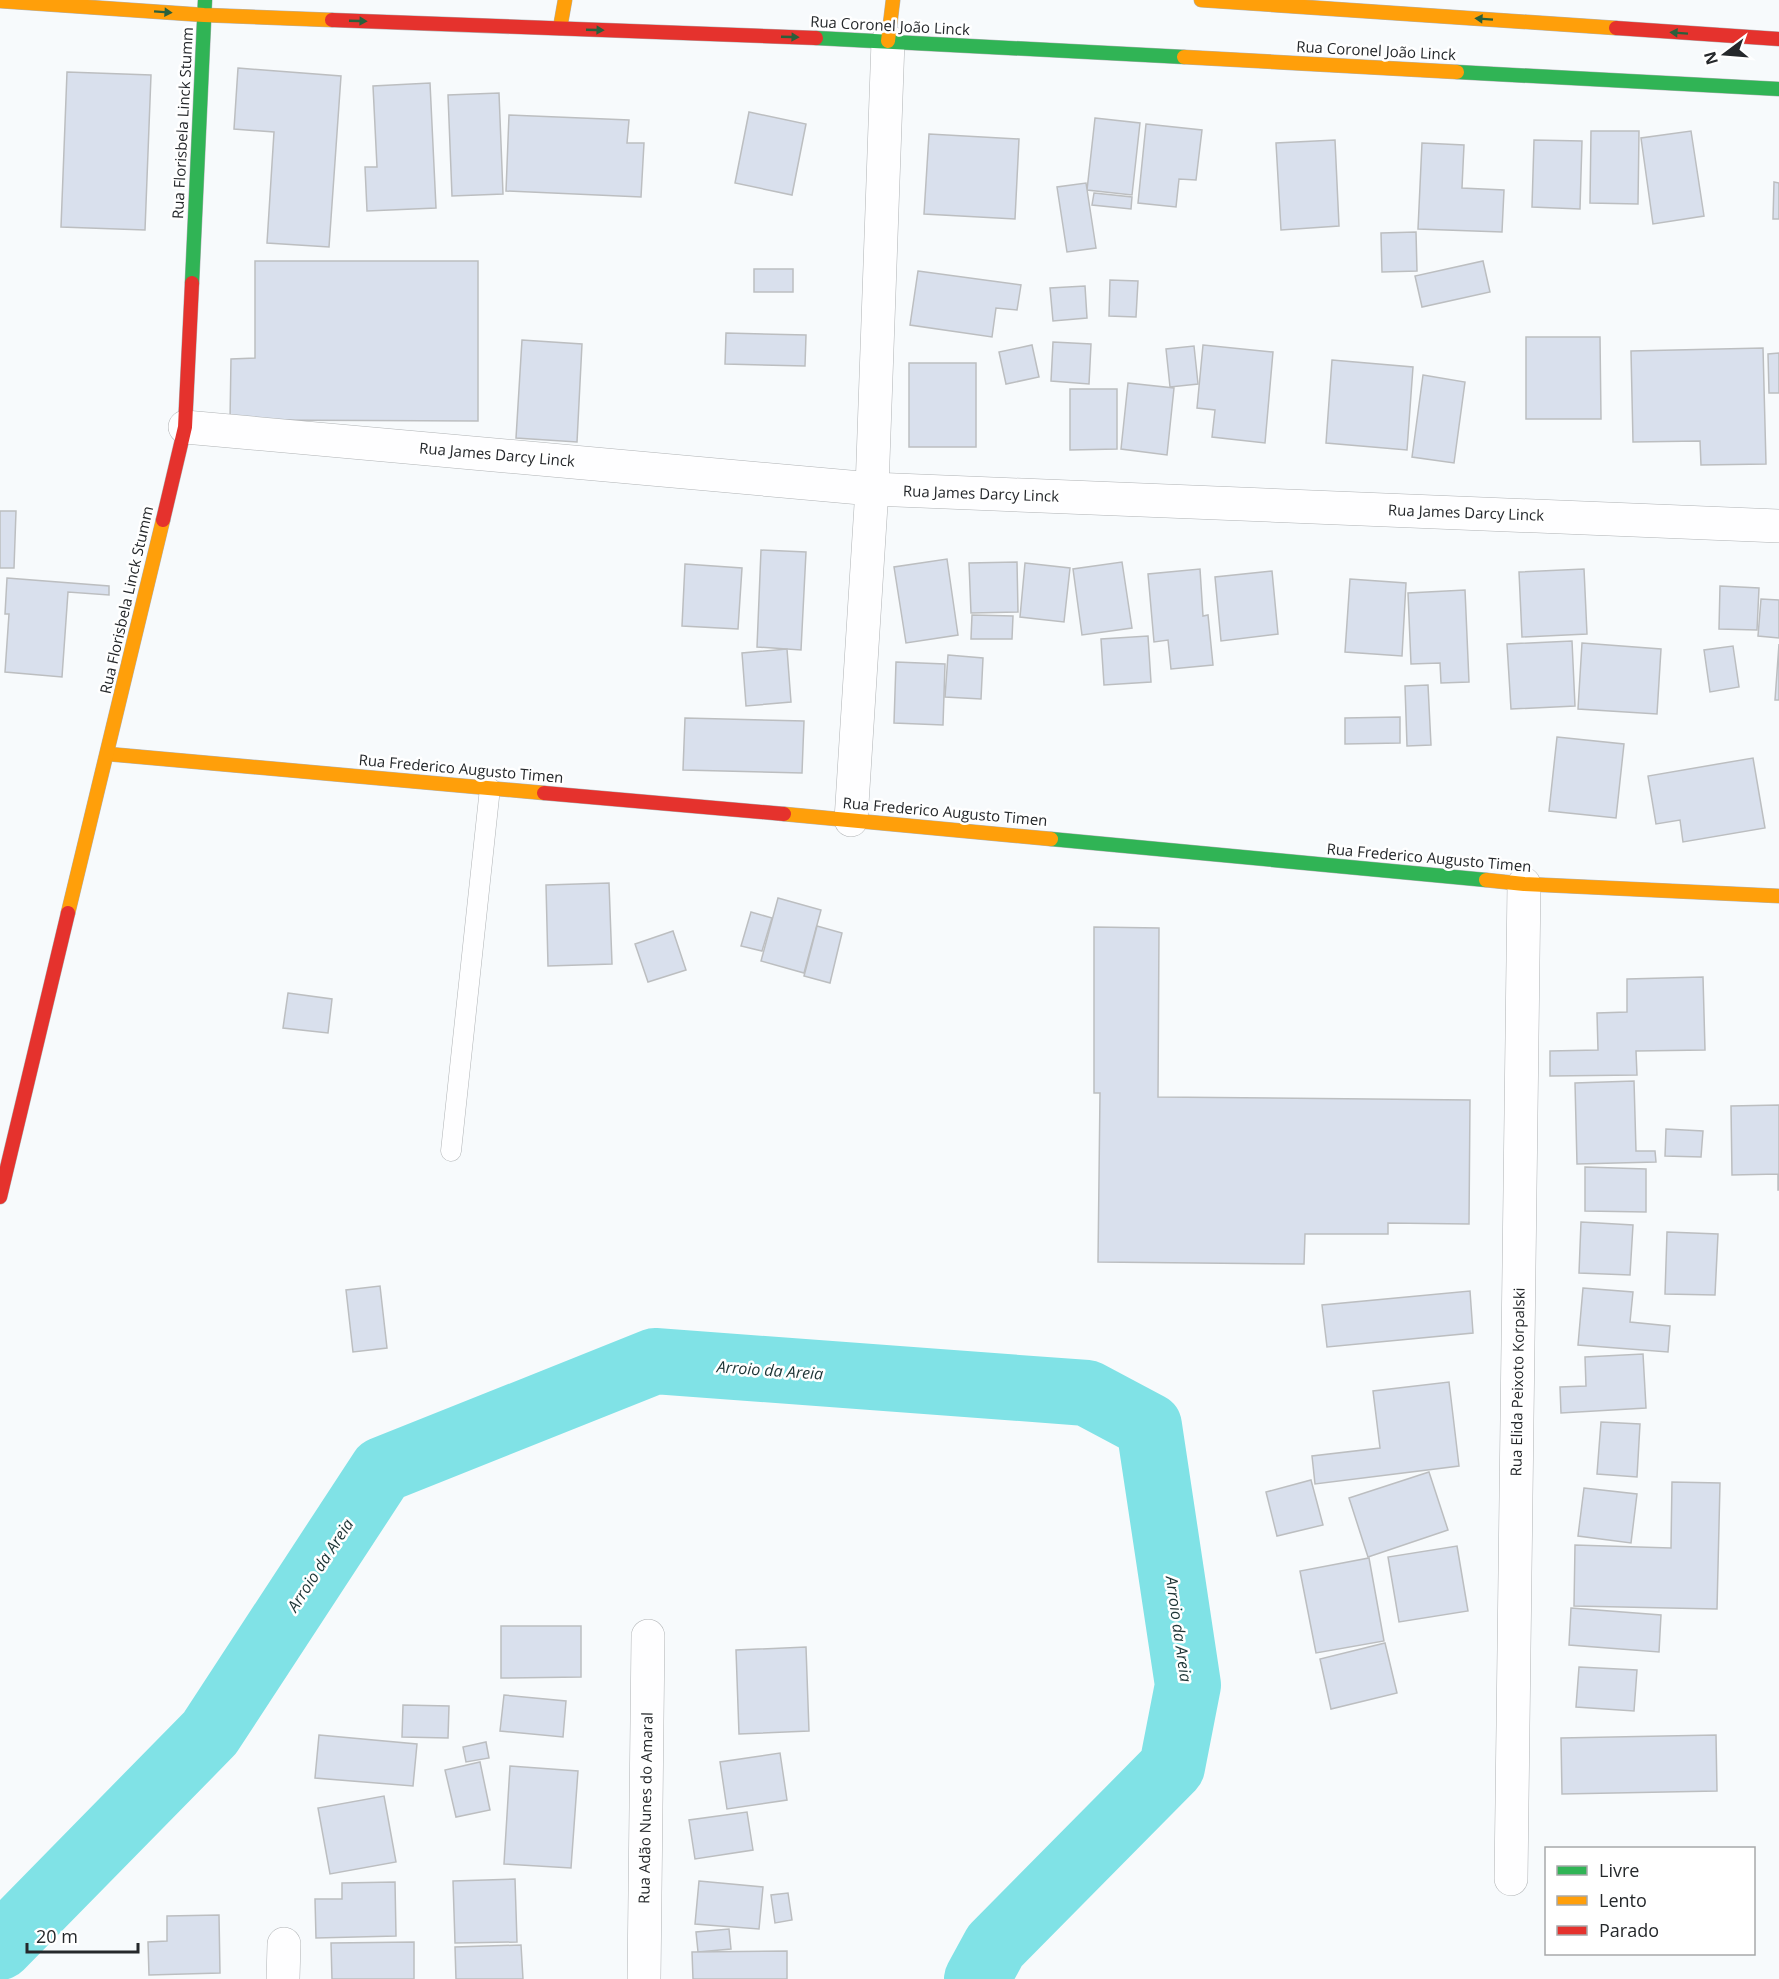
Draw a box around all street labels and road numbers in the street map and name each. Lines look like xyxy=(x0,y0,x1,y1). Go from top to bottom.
street label: Rua Coronel João Linck xyxy=(810,11,970,39)
street label: Rua Florisbela Linck Stumm xyxy=(167,26,197,219)
street label: Rua Coronel João Linck xyxy=(1296,36,1456,64)
street label: Rua James Darcy Linck xyxy=(418,437,576,471)
street label: Rua James Darcy Linck xyxy=(903,480,1060,506)
street label: Rua James Darcy Linck xyxy=(1388,499,1545,525)
street label: Rua Florisbela Linck Stumm xyxy=(95,504,157,696)
street label: Rua Frederico Augusto Timen xyxy=(358,749,564,787)
street label: Rua Frederico Augusto Timen xyxy=(842,792,1048,830)
street label: Rua Frederico Augusto Timen xyxy=(1326,838,1532,876)
street label: Rua Elida Peixoto Korpalski xyxy=(1505,1287,1529,1477)
street label: Rua Adão Nunes do Amaral xyxy=(633,1712,657,1904)

